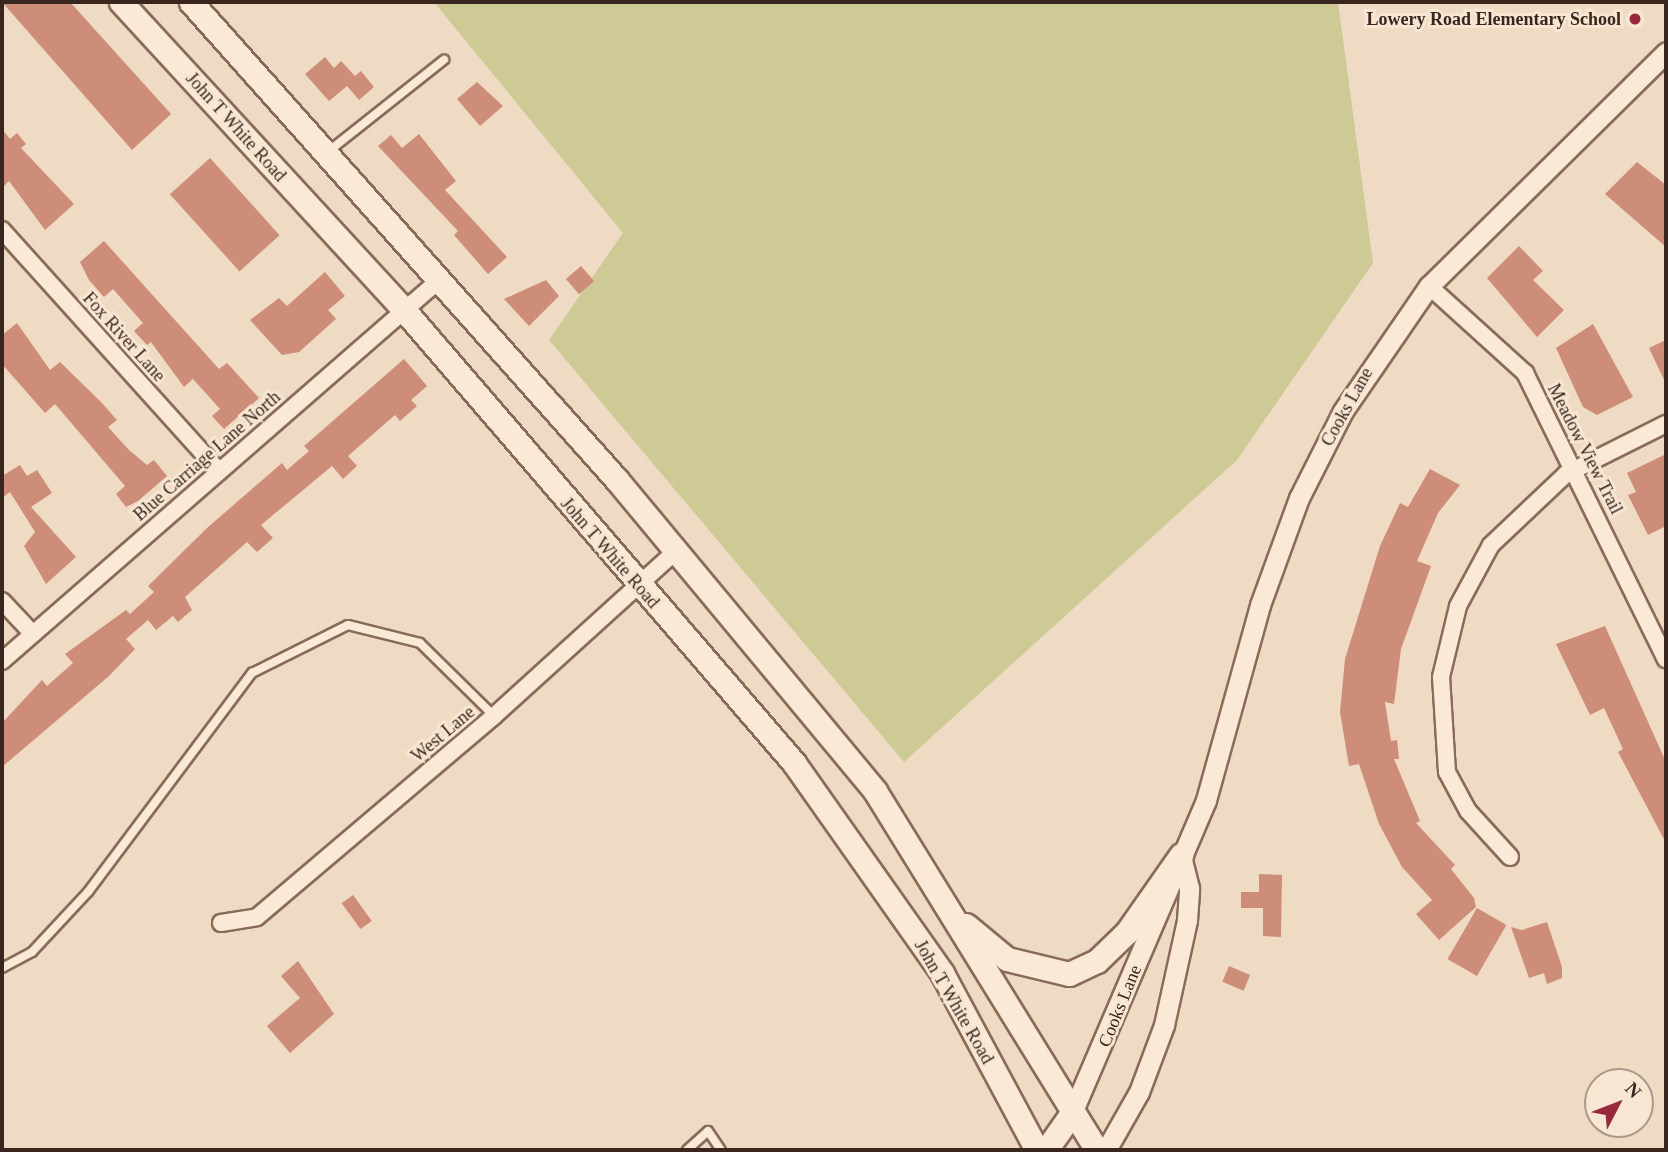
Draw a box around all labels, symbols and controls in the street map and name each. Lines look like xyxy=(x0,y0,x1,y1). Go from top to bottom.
place label: Lowery Road Elementary School xyxy=(1367,8,1621,30)
marker: Lowery Road Elementary School xyxy=(1627,11,1643,27)
street label: John T White Road xyxy=(181,68,291,186)
street label: Fox River Lane xyxy=(78,288,170,386)
street label: Cooks Lane xyxy=(1317,364,1377,450)
street label: Meadow View Trail xyxy=(1543,380,1627,518)
street label: Blue Carriage Lane North xyxy=(129,386,285,526)
street label: John T White Road xyxy=(556,493,664,613)
street label: West Lane xyxy=(407,701,479,767)
street label: John T White Road xyxy=(910,936,998,1068)
street label: Cooks Lane xyxy=(1094,962,1146,1050)
north arrow xyxy=(1584,1068,1654,1138)
text: N xyxy=(1621,1078,1646,1102)

